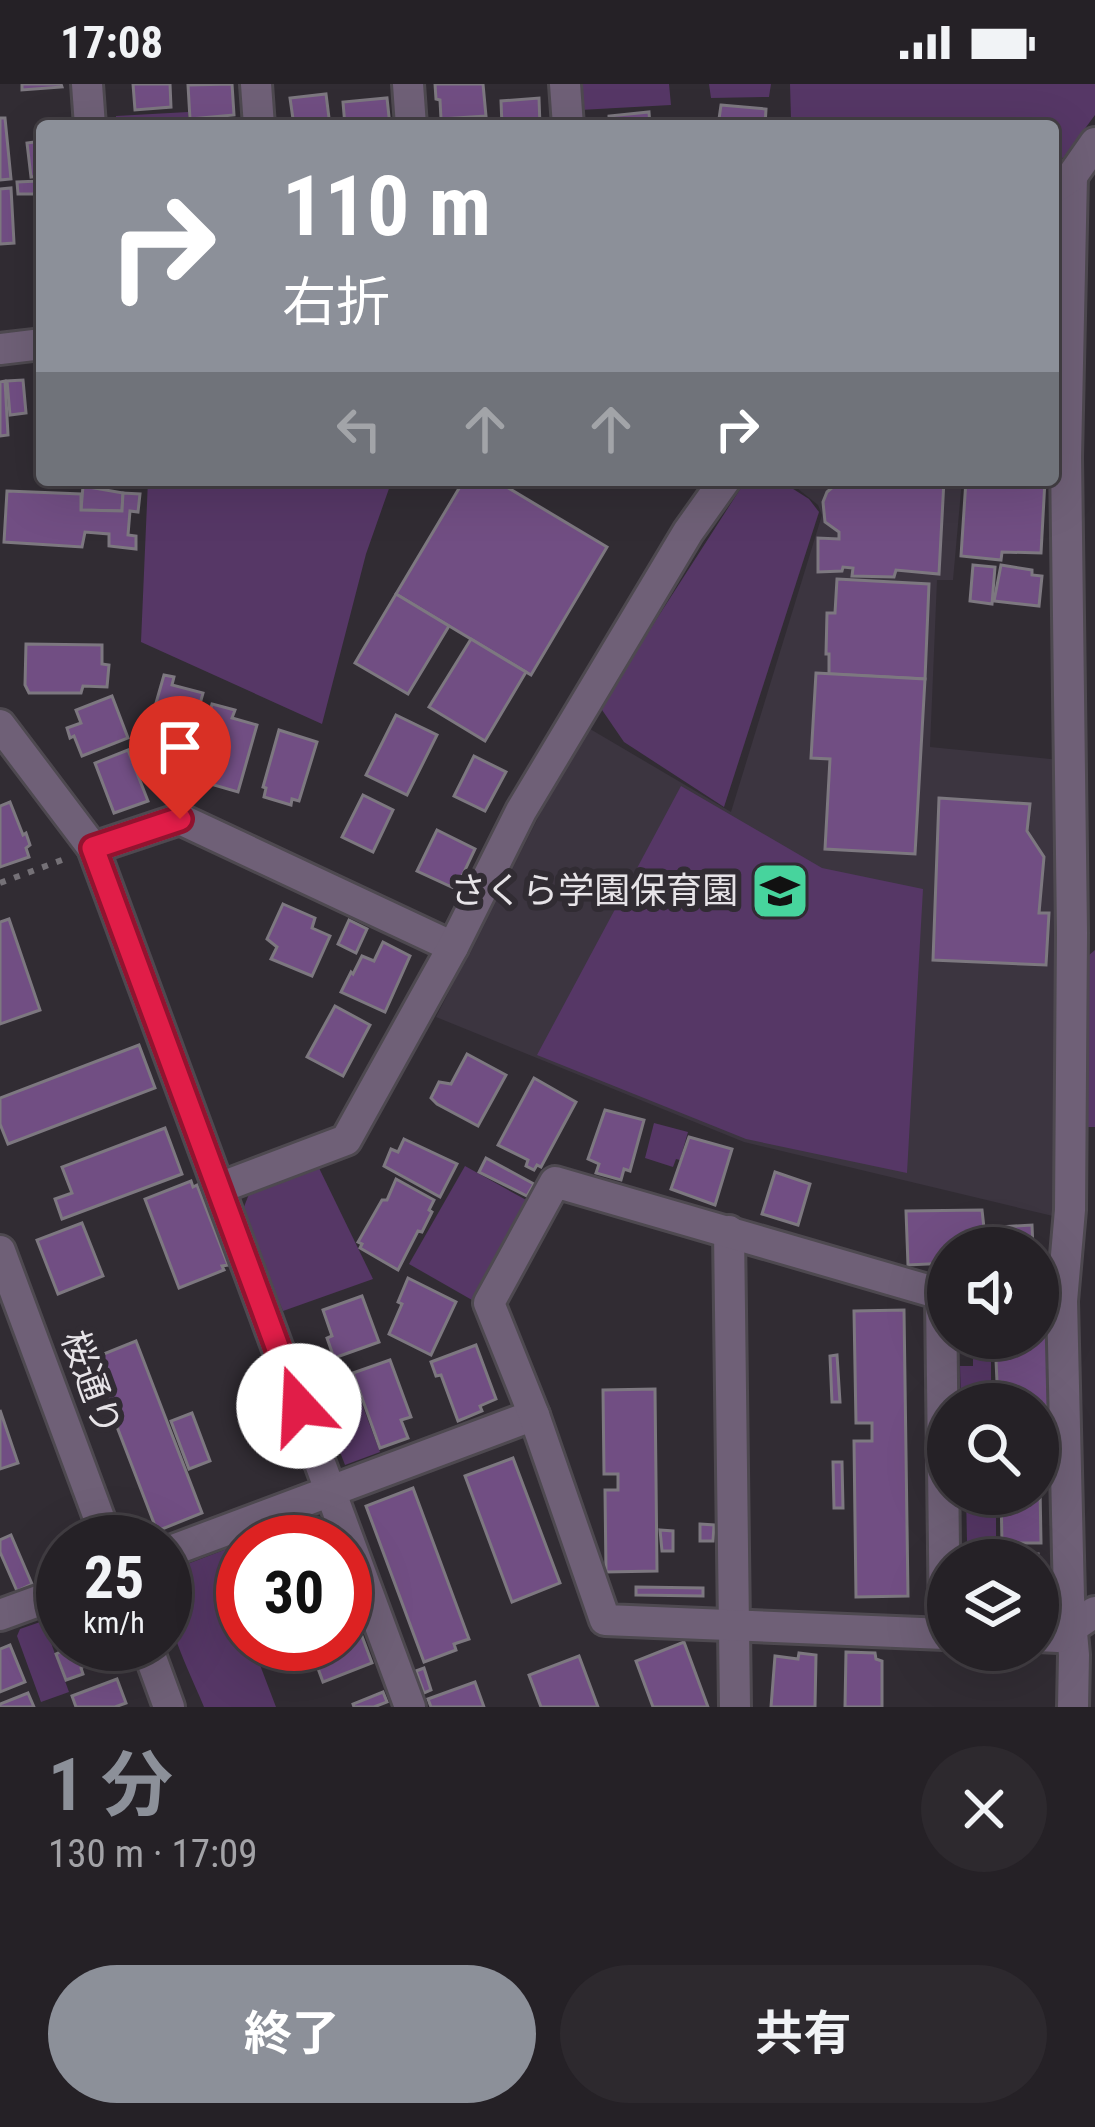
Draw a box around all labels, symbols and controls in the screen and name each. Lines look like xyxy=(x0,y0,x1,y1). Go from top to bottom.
text: 17:08 xyxy=(60,16,163,69)
text: 110 m xyxy=(282,157,491,256)
icon: right xyxy=(84,168,240,324)
text: 右折 xyxy=(282,271,390,334)
icon: left xyxy=(326,396,392,462)
icon: ahead xyxy=(452,396,518,462)
icon: ahead xyxy=(578,396,644,462)
icon: right xyxy=(704,396,770,462)
pin xyxy=(129,696,231,819)
icon: arrive xyxy=(147,714,213,780)
school or university icon: さくら学園保育園 xyxy=(749,860,811,922)
place label: さくら学園保育園 xyxy=(450,870,738,912)
map controls xyxy=(927,1227,1059,1671)
button: sound xyxy=(927,1227,1059,1359)
street label: 桜通り xyxy=(53,1325,129,1441)
position arrow xyxy=(236,1343,362,1469)
button: search xyxy=(927,1383,1059,1515)
speed limit sign: 30 xyxy=(216,1515,372,1671)
button: layers xyxy=(927,1539,1059,1671)
text: 25 xyxy=(84,1542,144,1613)
text: km/h xyxy=(83,1605,145,1640)
text: 1 分 xyxy=(48,1743,173,1828)
button: close xyxy=(921,1746,1047,1872)
text: 130 m · 17:09 xyxy=(48,1831,258,1877)
button: 終了 xyxy=(48,1965,536,2103)
button: 共有 xyxy=(560,1965,1047,2103)

